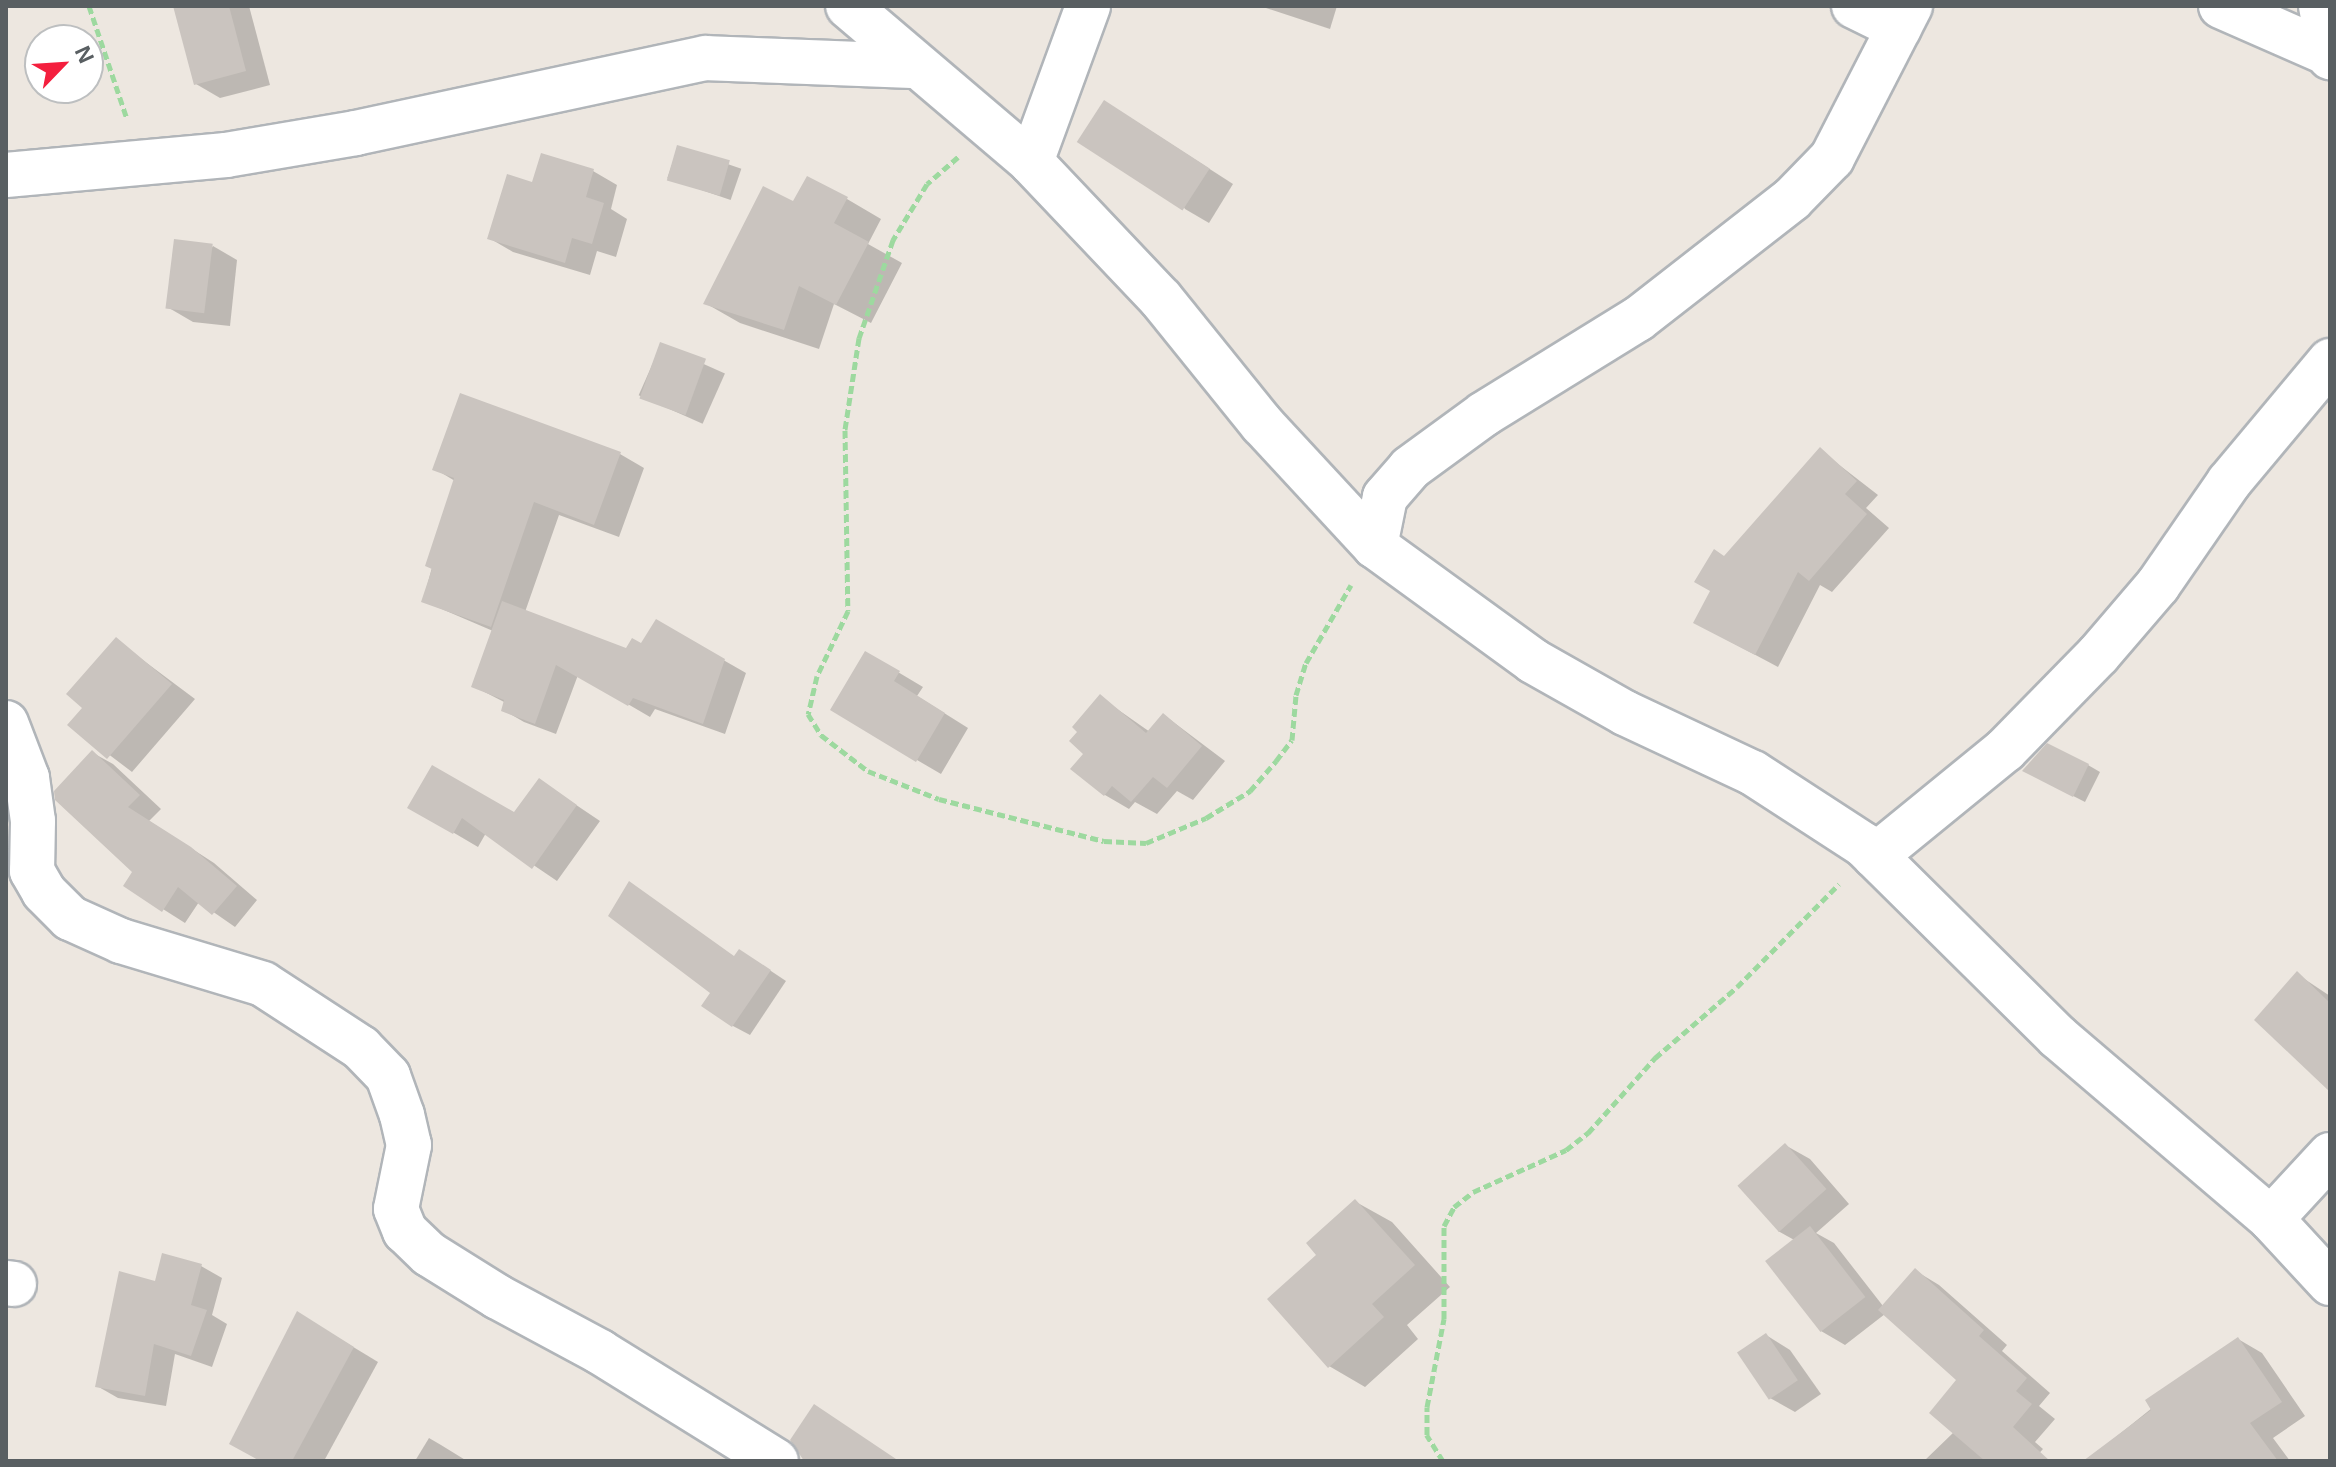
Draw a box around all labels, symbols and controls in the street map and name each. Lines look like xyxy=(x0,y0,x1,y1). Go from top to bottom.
north arrow xyxy=(24,24,104,104)
text: N xyxy=(70,42,99,67)

